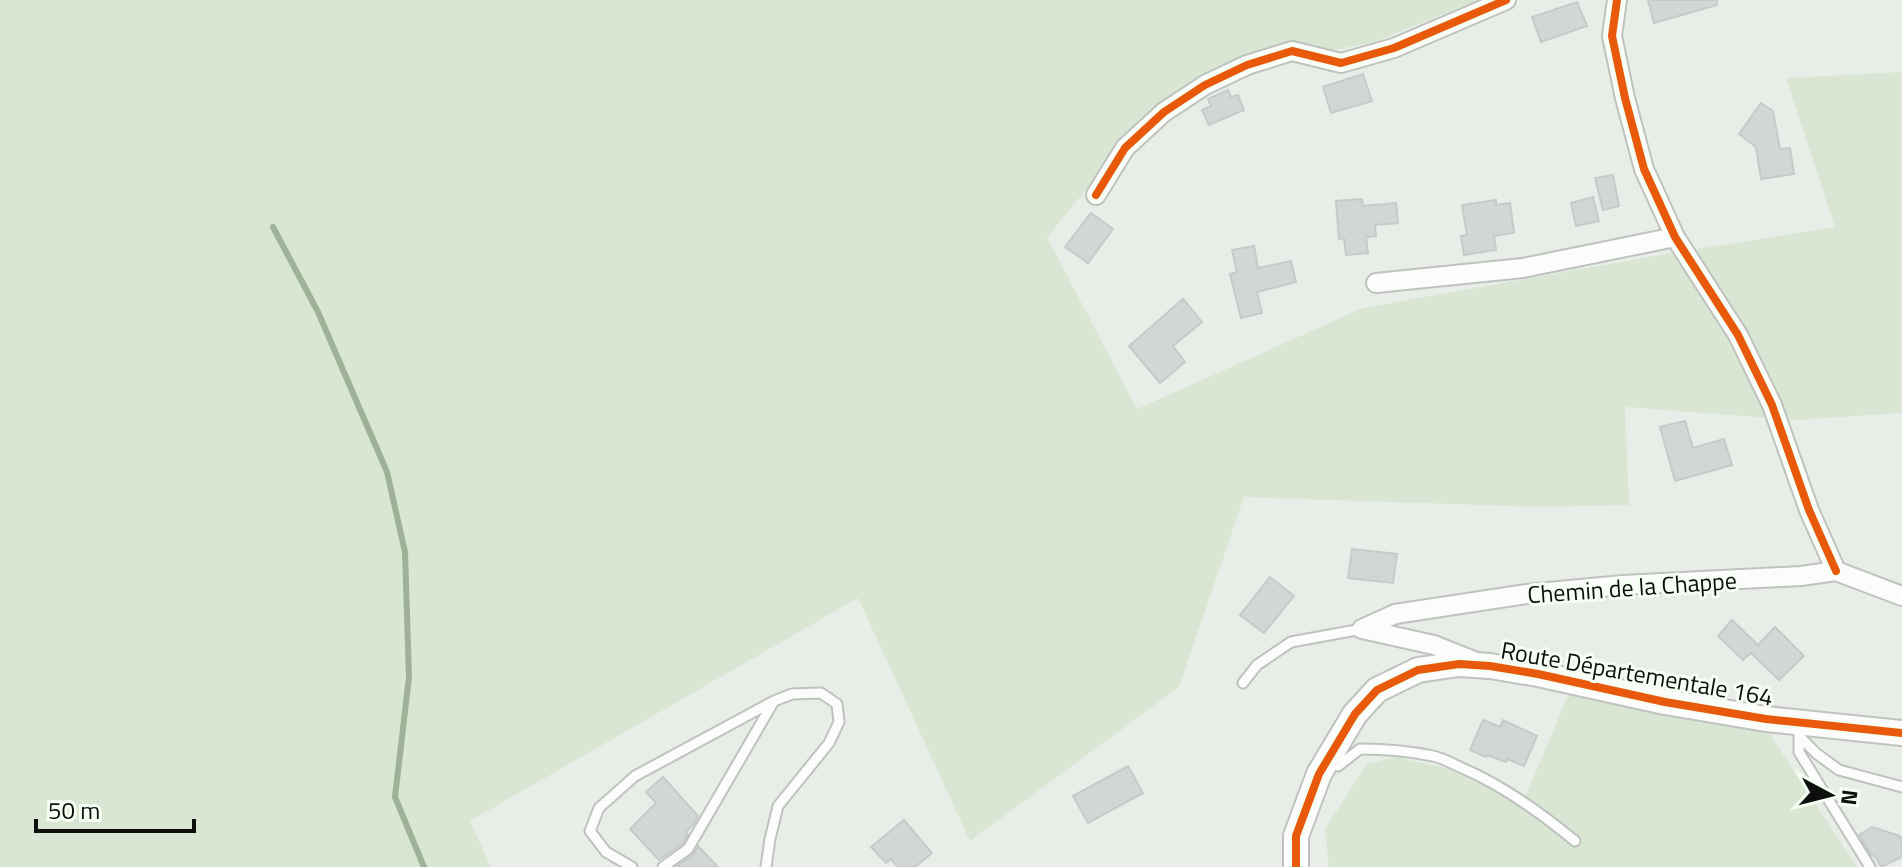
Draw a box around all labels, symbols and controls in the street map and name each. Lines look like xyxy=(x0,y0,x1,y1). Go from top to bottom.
street label: Chemin de la Chappe xyxy=(1526,562,1738,612)
street label: Route Départementale 164 xyxy=(1498,631,1776,715)
north arrow xyxy=(1790,755,1870,835)
scale bar xyxy=(36,783,194,833)
text: N xyxy=(1832,788,1868,807)
text: 50 m xyxy=(48,792,100,828)

